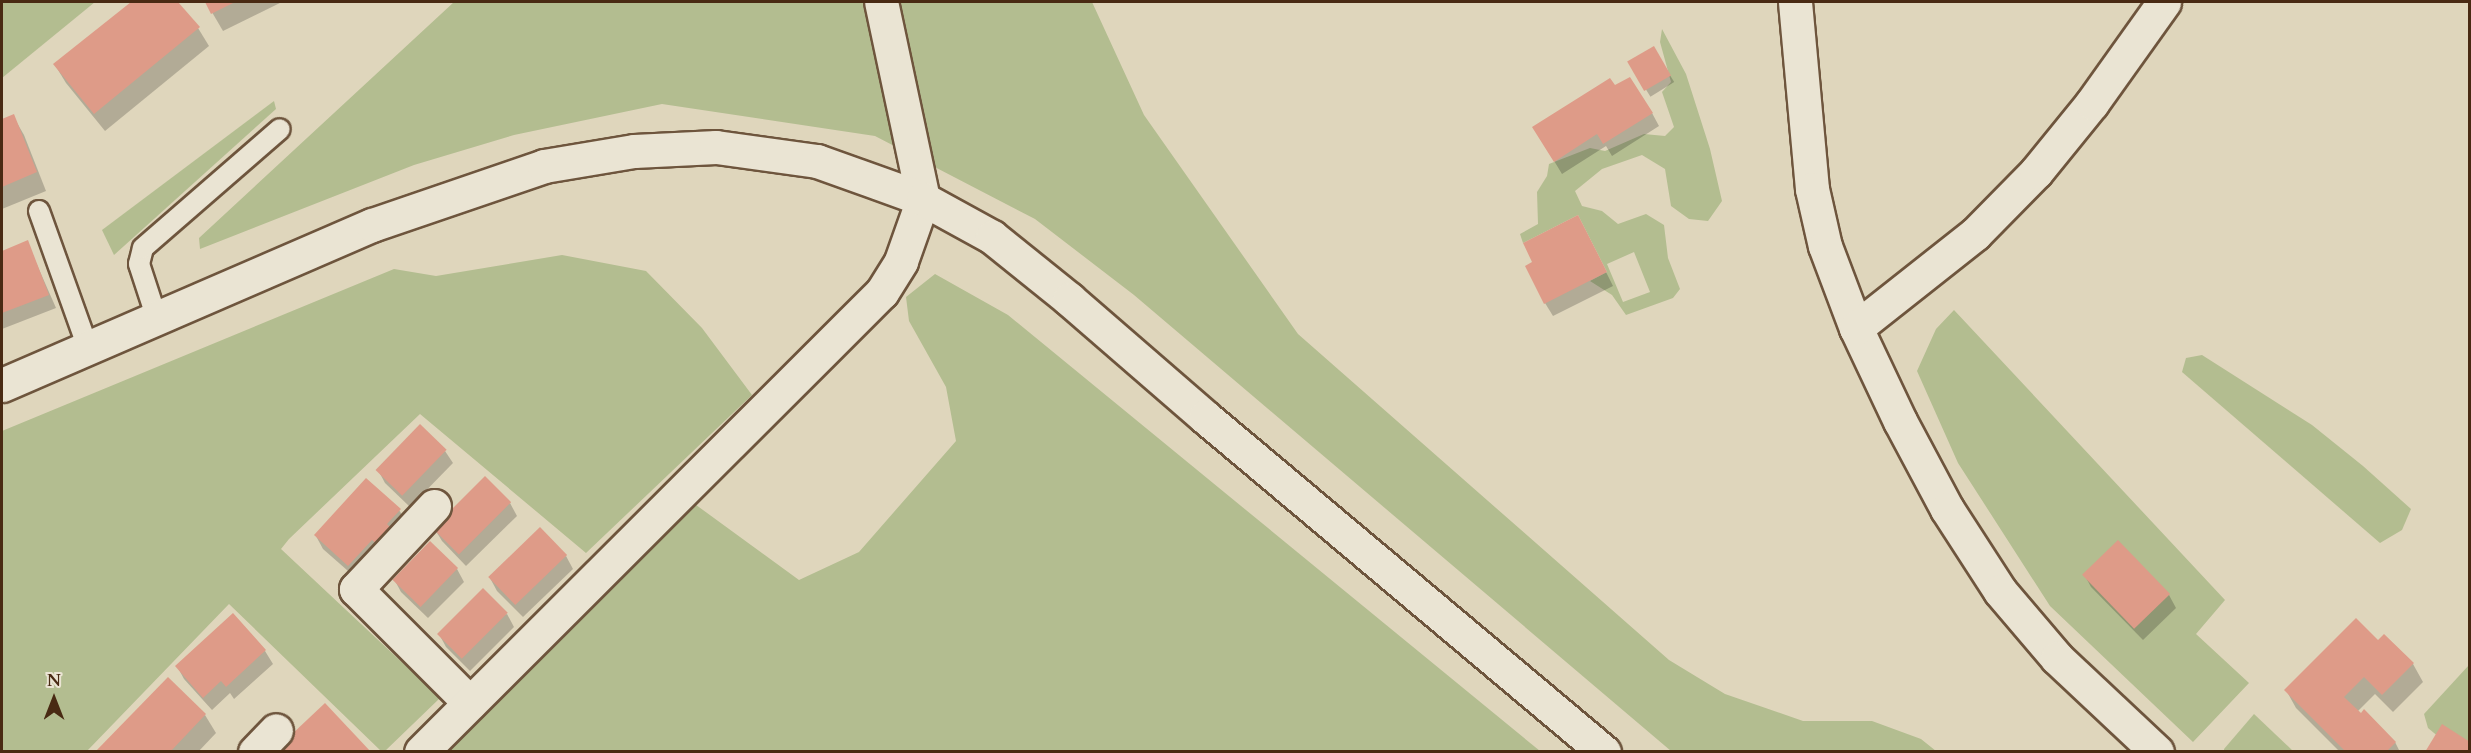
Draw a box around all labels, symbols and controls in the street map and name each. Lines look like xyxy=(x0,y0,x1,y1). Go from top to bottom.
north arrow xyxy=(24,669,84,729)
text: N xyxy=(47,670,61,692)

